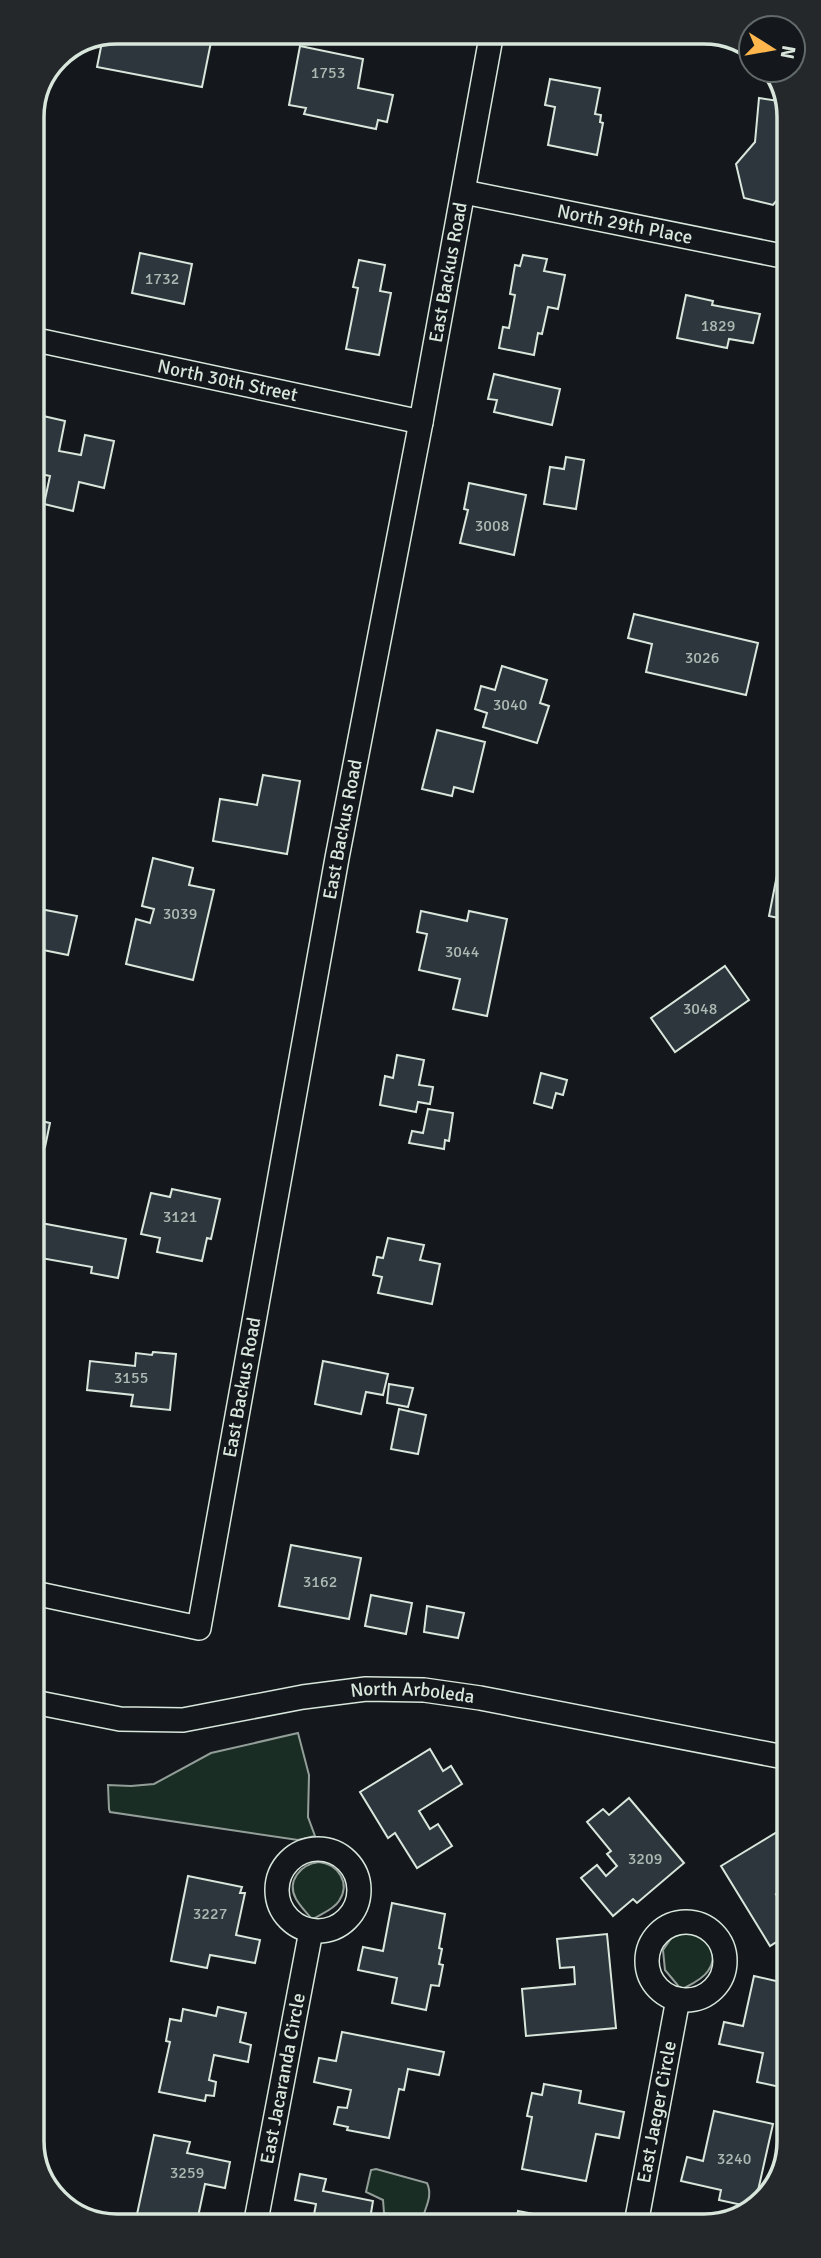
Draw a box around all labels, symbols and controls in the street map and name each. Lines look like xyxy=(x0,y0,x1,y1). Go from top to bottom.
north arrow xyxy=(737,14,807,84)
text: N xyxy=(775,43,801,61)
house number: 1753 xyxy=(311,63,345,83)
street label: North 29th Place xyxy=(555,199,695,250)
street label: East Backus Road xyxy=(424,200,473,345)
house number: 1732 xyxy=(145,269,179,289)
house number: 1829 xyxy=(701,316,735,336)
street label: North 30th Street xyxy=(155,354,300,407)
house number: 3008 xyxy=(475,516,509,536)
house number: 3026 xyxy=(685,648,719,668)
house number: 3040 xyxy=(493,695,527,715)
street label: East Backus Road xyxy=(318,757,368,902)
house number: 3039 xyxy=(163,904,197,924)
house number: 3044 xyxy=(445,942,480,962)
house number: 3048 xyxy=(683,999,717,1019)
house number: 3121 xyxy=(163,1207,197,1227)
street label: East Backus Road xyxy=(218,1315,266,1460)
house number: 3155 xyxy=(114,1368,148,1388)
house number: 3162 xyxy=(303,1572,337,1592)
street label: North Arboleda xyxy=(349,1677,476,1709)
house number: 3209 xyxy=(628,1849,662,1869)
house number: 3227 xyxy=(193,1904,227,1924)
street label: East Jacaranda Circle xyxy=(255,1991,311,2166)
street label: East Jaeger Circle xyxy=(632,2039,682,2185)
house number: 3240 xyxy=(717,2149,751,2169)
house number: 3259 xyxy=(170,2163,204,2183)

